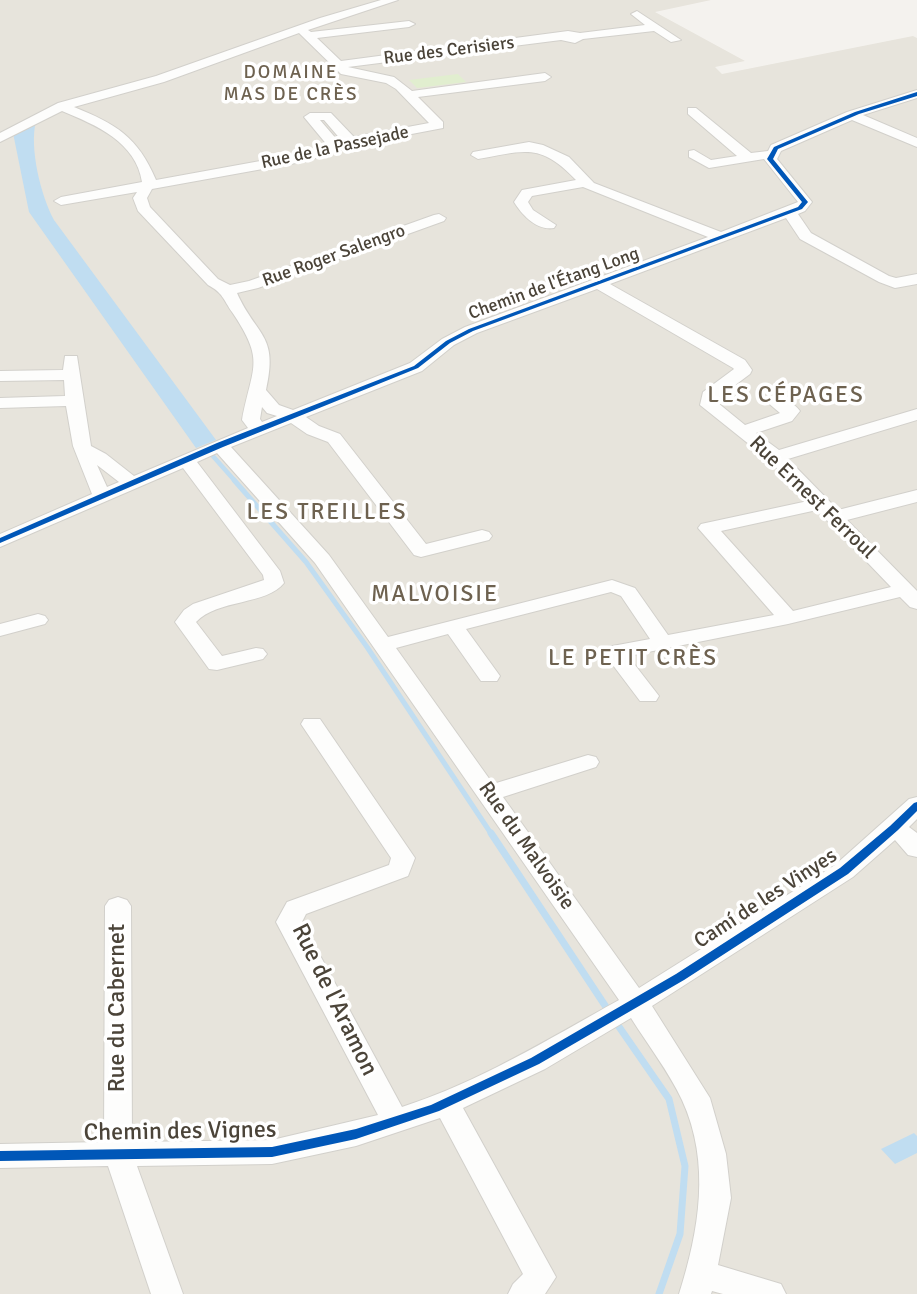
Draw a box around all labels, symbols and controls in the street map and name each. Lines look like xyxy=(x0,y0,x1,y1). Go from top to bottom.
street label: Rue des Cerisiers xyxy=(382,32,516,70)
district label: DOMAINE MAS DE CRÈS xyxy=(225,62,357,106)
street label: Rue de la Passejade xyxy=(259,122,411,174)
street label: Rue Roger Salengro xyxy=(260,220,408,292)
street label: Chemin de l'Étang Long xyxy=(466,243,642,325)
district label: LES CÉPAGES xyxy=(709,382,863,410)
street label: Rue Ernest Ferroul xyxy=(744,431,880,565)
district label: LES TREILLES xyxy=(248,499,406,527)
district label: MALVOISIE xyxy=(372,581,498,609)
district label: LE PETIT CRÈS xyxy=(550,645,716,673)
street label: Rue du Malvoisie xyxy=(472,777,580,915)
street label: Camí de les Vinyes xyxy=(690,844,842,954)
street label: Rue de l'Aramon xyxy=(285,919,383,1081)
street label: Rue du Cabernet xyxy=(104,924,132,1092)
street label: Chemin des Vignes xyxy=(83,1116,277,1148)

